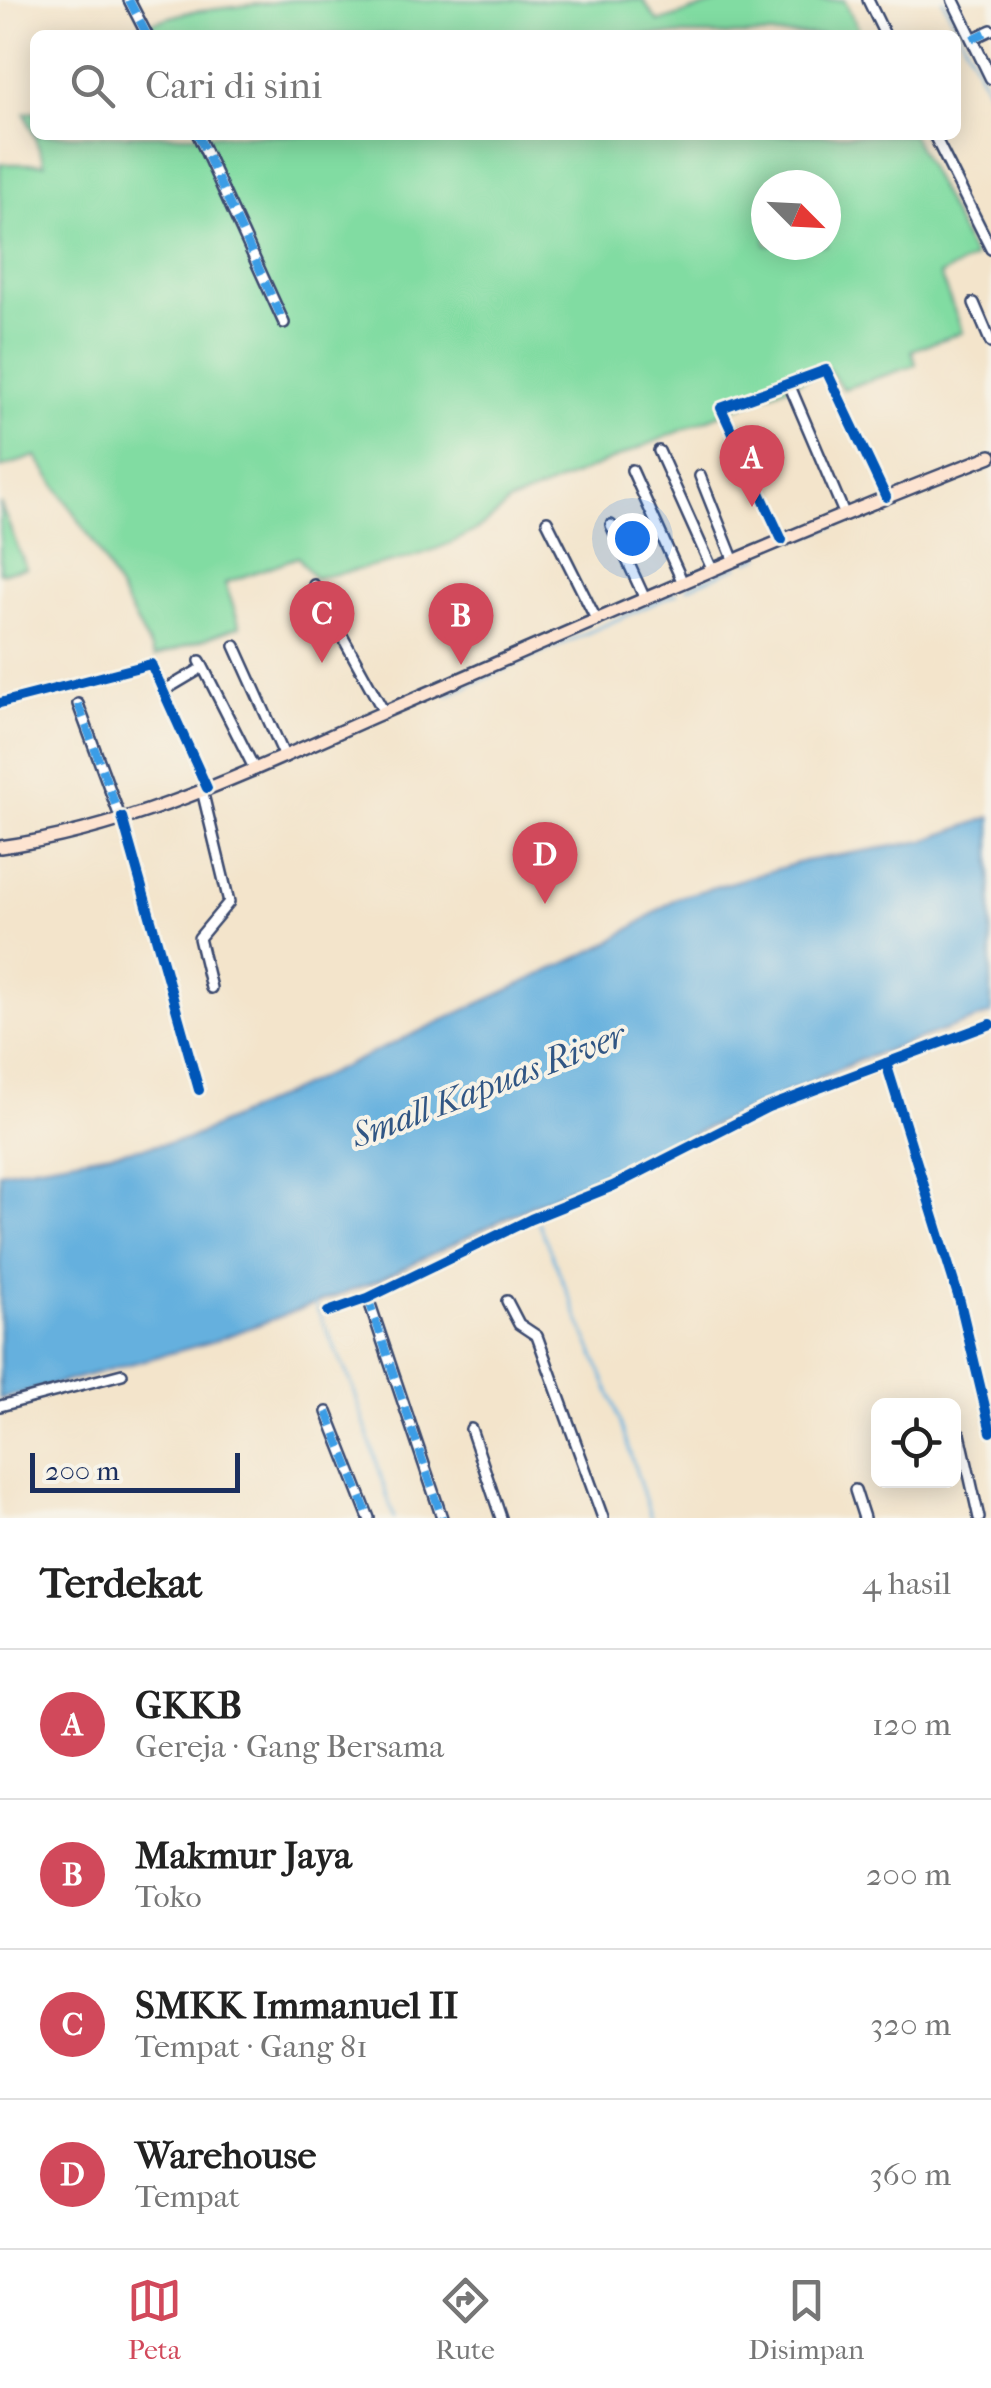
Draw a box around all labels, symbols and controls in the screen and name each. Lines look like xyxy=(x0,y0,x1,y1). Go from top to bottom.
search box xyxy=(30,30,961,140)
icon: search xyxy=(65,58,120,113)
text: Cari di sini xyxy=(145,63,322,108)
north arrow xyxy=(751,170,841,260)
pin: A xyxy=(720,424,784,507)
your location xyxy=(607,513,658,564)
pin: C xyxy=(290,580,354,663)
pin: B xyxy=(428,582,494,665)
pin: D xyxy=(512,822,578,904)
water label: Small Kapuas River xyxy=(345,1014,633,1157)
map controls xyxy=(871,1398,961,1488)
button: locate xyxy=(871,1398,961,1488)
scale bar xyxy=(30,1448,240,1492)
text: 200 m xyxy=(45,1454,120,1487)
text: Terdekat xyxy=(40,1559,202,1608)
text: 4 hasil xyxy=(862,1565,951,1602)
text: GKKB xyxy=(135,1683,242,1728)
text: A xyxy=(62,1706,83,1743)
text: 120 m xyxy=(872,1706,951,1743)
text: Gereja · Gang Bersama xyxy=(135,1728,444,1765)
text: Makmur Jaya xyxy=(135,1833,352,1878)
text: B xyxy=(62,1856,83,1893)
text: 200 m xyxy=(866,1856,951,1893)
text: Toko xyxy=(135,1878,202,1915)
text: SMKK Immanuel II xyxy=(135,1983,458,2028)
text: C xyxy=(62,2006,83,2043)
text: 320 m xyxy=(870,2006,951,2043)
text: Tempat · Gang 81 xyxy=(135,2028,368,2065)
text: Warehouse xyxy=(135,2133,316,2178)
text: D xyxy=(60,2156,85,2193)
text: 360 m xyxy=(869,2156,951,2193)
text: Tempat xyxy=(135,2178,240,2215)
tab: Peta xyxy=(127,2273,182,2366)
tab: Rute xyxy=(435,2273,495,2366)
tab: Disimpan xyxy=(748,2273,864,2366)

